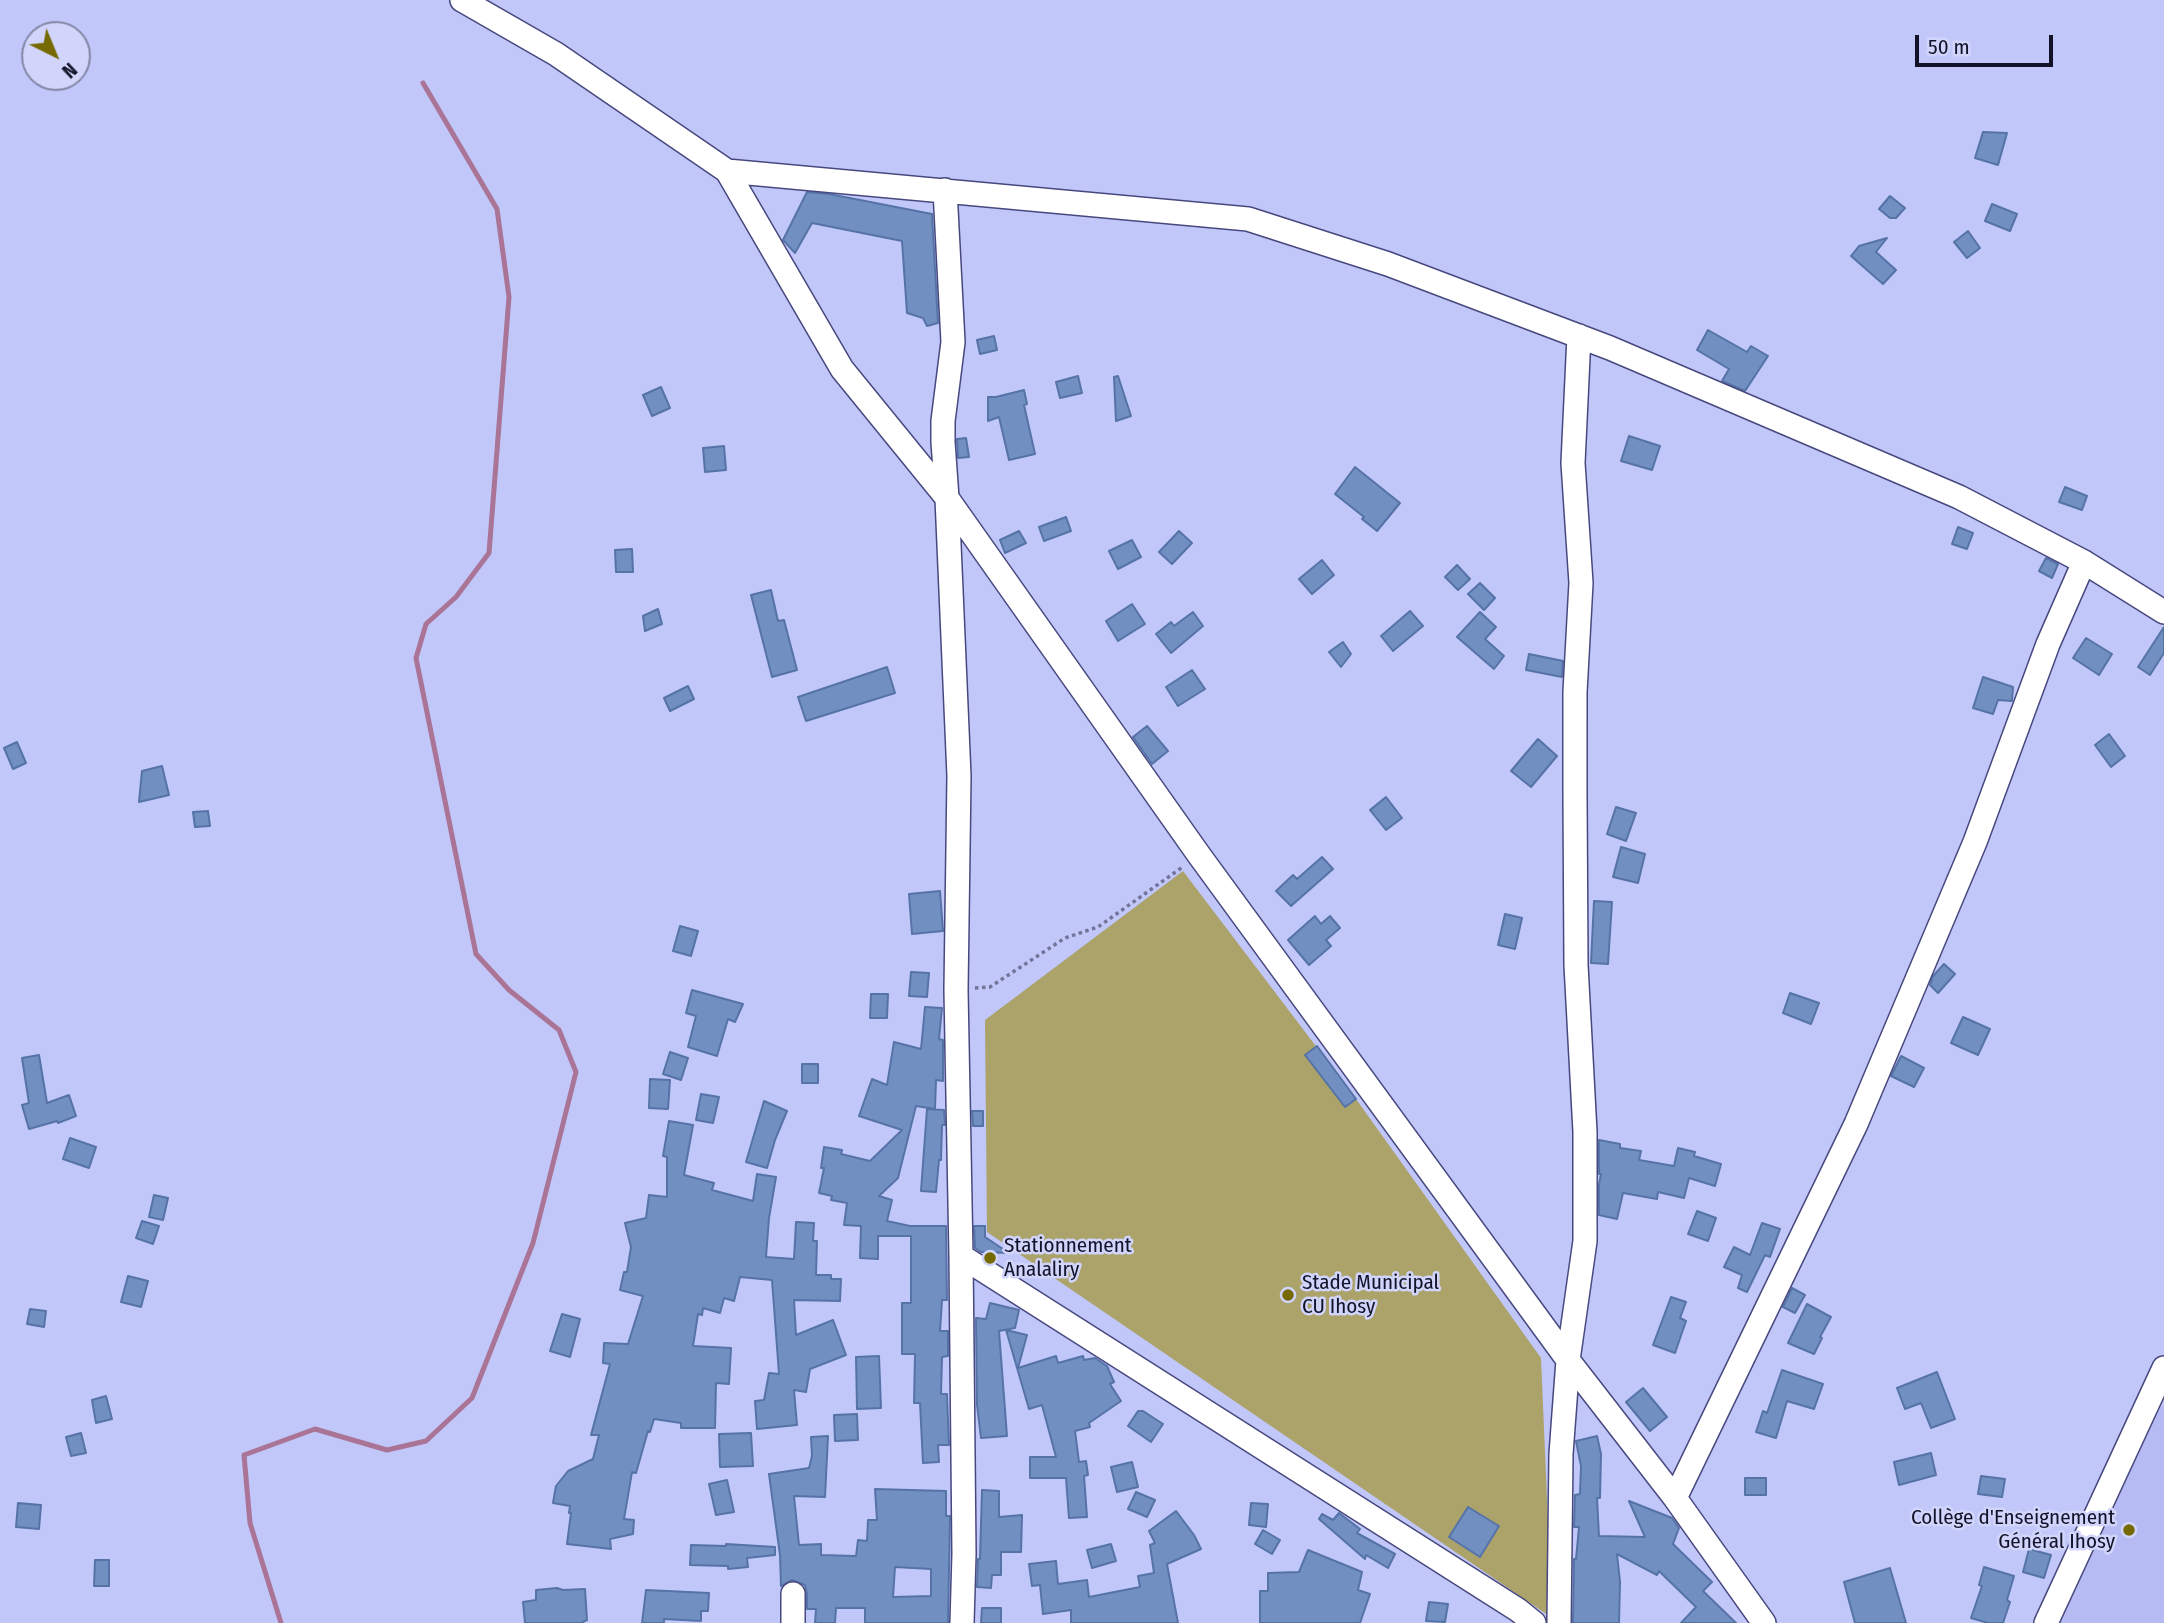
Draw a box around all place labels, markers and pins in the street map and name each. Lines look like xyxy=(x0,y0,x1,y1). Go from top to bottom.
place label: Stationnement Analaliry xyxy=(1004,1233,1132,1283)
marker: Stationnement Analaliry xyxy=(982,1250,998,1266)
place label: Stade Municipal CU Ihosy xyxy=(1302,1270,1439,1320)
marker: Stade Municipal CU Ihosy xyxy=(1280,1287,1296,1303)
place label: Collège d'Enseignement Général Ihosy xyxy=(1911,1505,2115,1555)
marker: Collège d'Enseignement Général Ihosy xyxy=(2121,1522,2137,1538)

